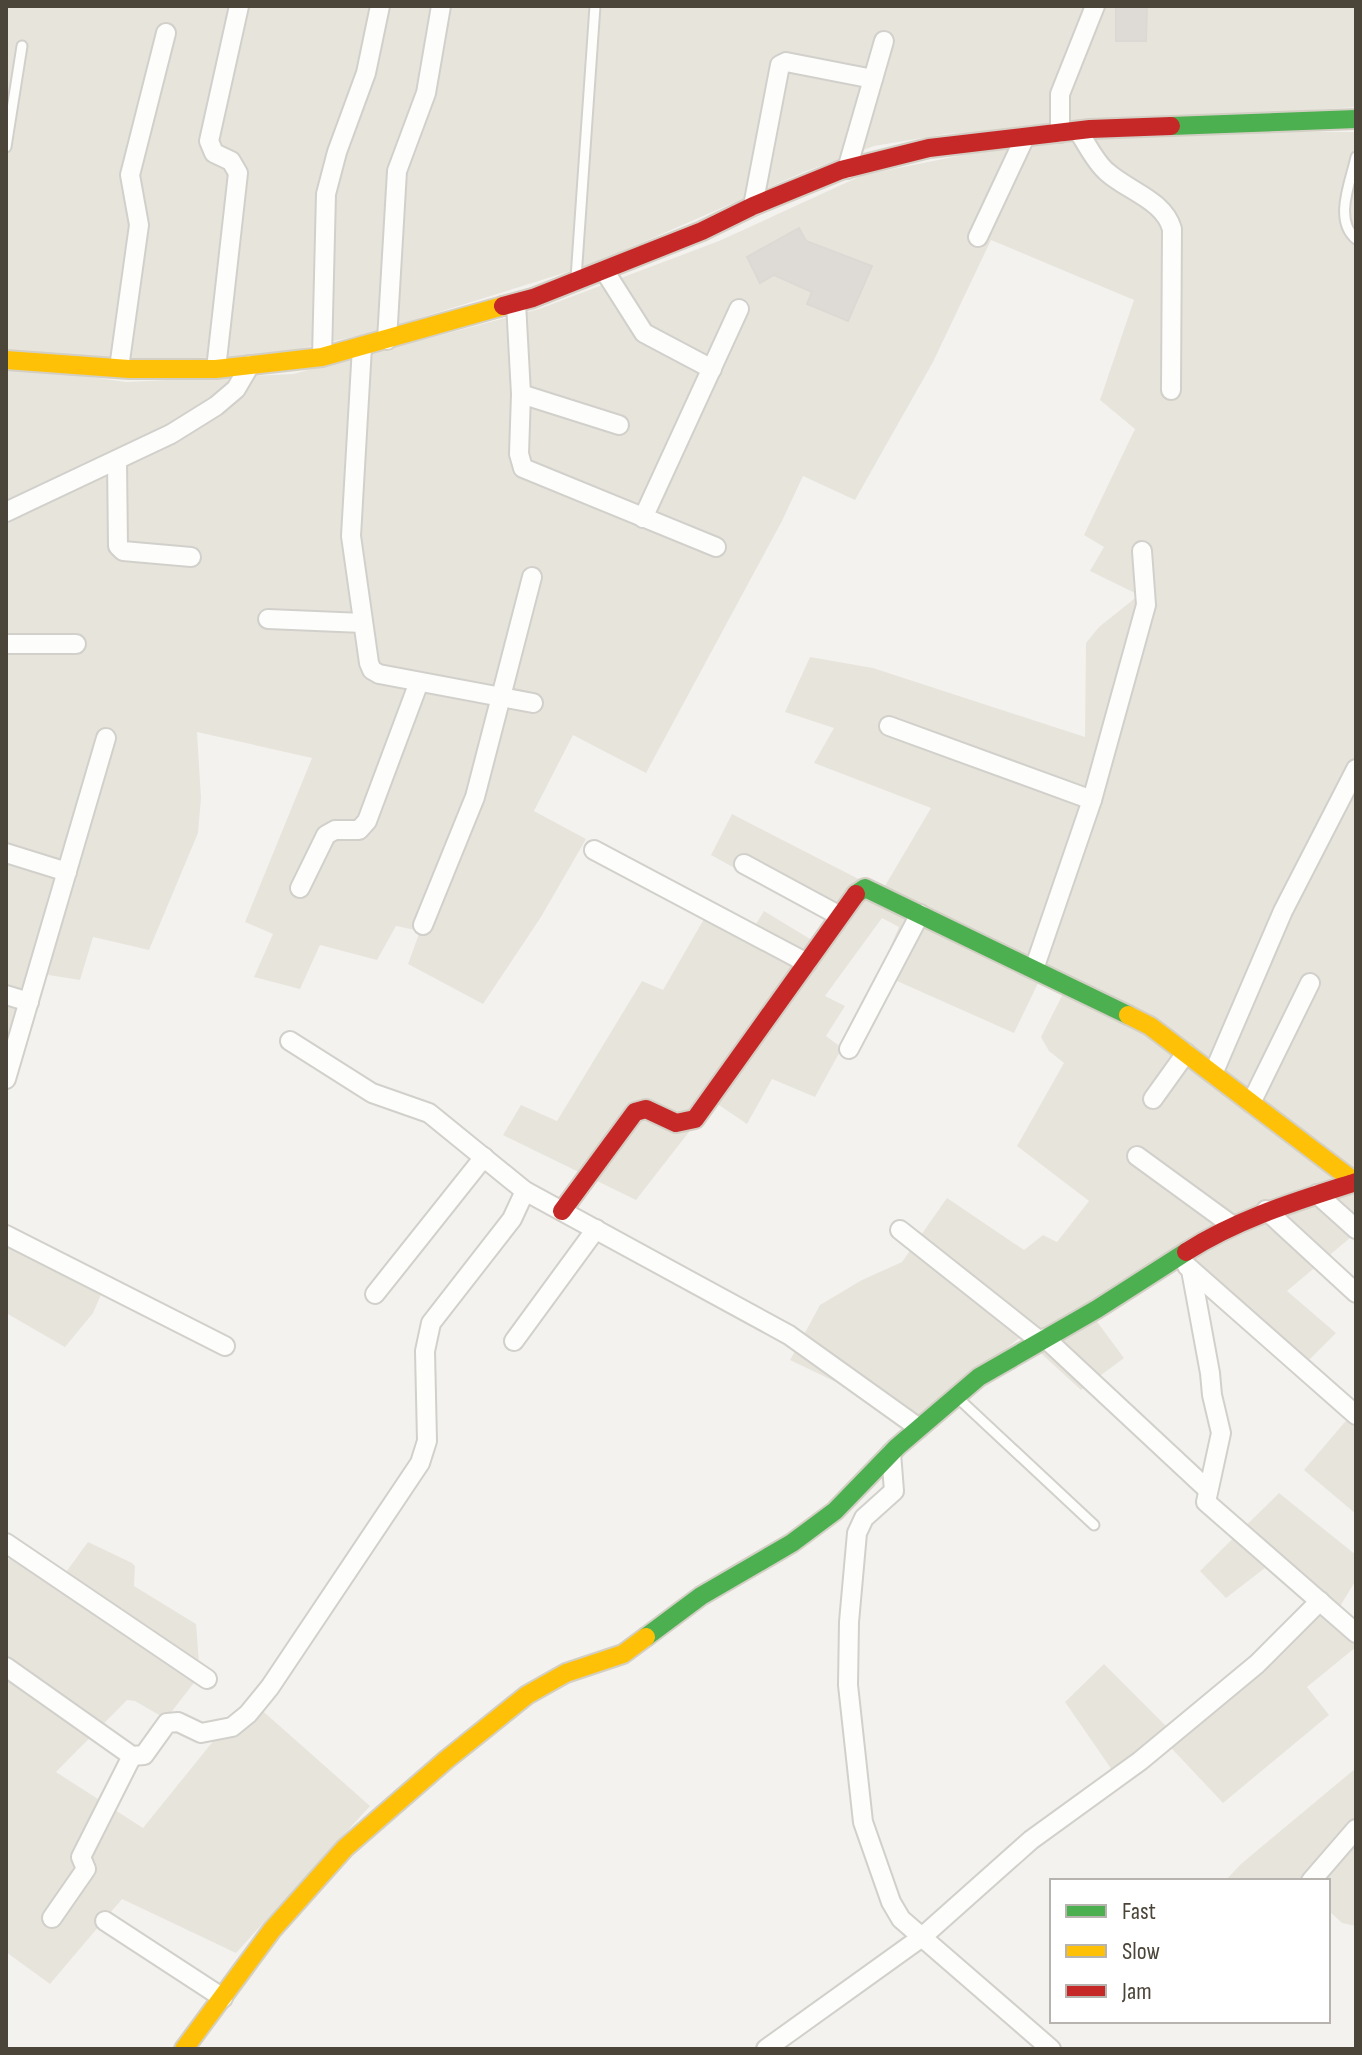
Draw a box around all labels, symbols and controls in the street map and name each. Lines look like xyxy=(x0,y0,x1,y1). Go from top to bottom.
legend xyxy=(1050,1879,1330,2023)
text: Fast xyxy=(1122,1897,1156,1926)
text: Slow xyxy=(1122,1937,1160,1966)
text: Jam xyxy=(1121,1977,1152,2006)

